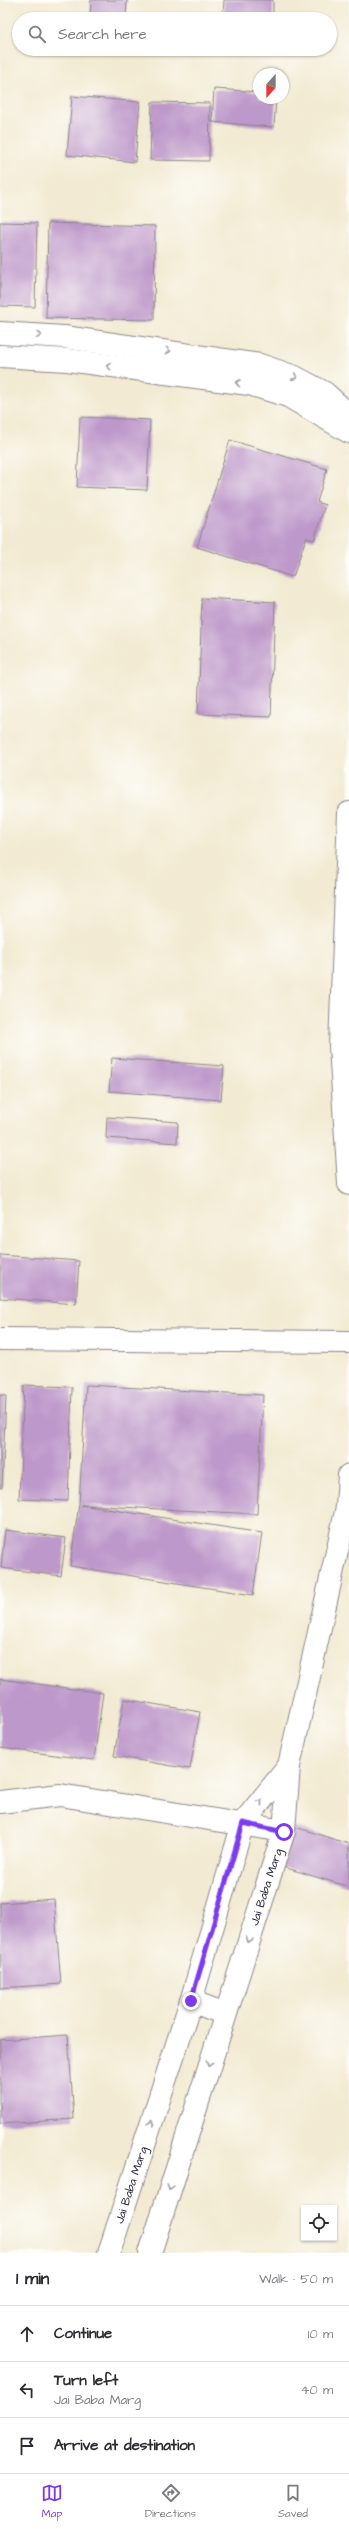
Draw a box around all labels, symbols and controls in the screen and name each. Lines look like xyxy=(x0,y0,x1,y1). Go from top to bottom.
search box xyxy=(12,12,337,56)
icon: search xyxy=(26,23,48,45)
text: Search here xyxy=(58,24,147,45)
north arrow xyxy=(253,68,289,104)
one-way arrow xyxy=(36,331,42,340)
one-way arrow xyxy=(165,346,171,355)
one-way arrow xyxy=(106,361,112,370)
one-way arrow xyxy=(291,373,298,381)
one-way arrow xyxy=(235,379,241,388)
one-way arrow xyxy=(255,1800,262,1807)
route start xyxy=(275,1823,293,1841)
street label: Jai Baba Marg xyxy=(246,1846,288,1928)
one-way arrow xyxy=(245,1936,254,1943)
route end xyxy=(182,1992,200,2010)
one-way arrow xyxy=(206,2060,214,2067)
one-way arrow xyxy=(146,2119,155,2126)
street label: Jai Baba Marg xyxy=(111,2144,153,2226)
one-way arrow xyxy=(166,2184,175,2191)
map controls xyxy=(301,2205,337,2241)
button: locate xyxy=(301,2205,337,2241)
text: 1 min xyxy=(16,2267,49,2291)
text: Walk · 50 m xyxy=(259,2270,333,2288)
icon: ahead xyxy=(16,2323,38,2345)
text: Continue xyxy=(54,2323,112,2344)
text: 10 m xyxy=(308,2325,333,2343)
text: Turn left xyxy=(54,2370,118,2391)
icon: left xyxy=(16,2379,38,2401)
text: 40 m xyxy=(301,2381,333,2399)
text: Jai Baba Marg xyxy=(54,2391,141,2409)
icon: arrive xyxy=(16,2435,38,2457)
text: Arrive at destination xyxy=(54,2435,195,2456)
tab: Map xyxy=(41,2482,63,2521)
tab: Directions xyxy=(145,2482,196,2521)
tab: Saved xyxy=(278,2482,308,2521)

